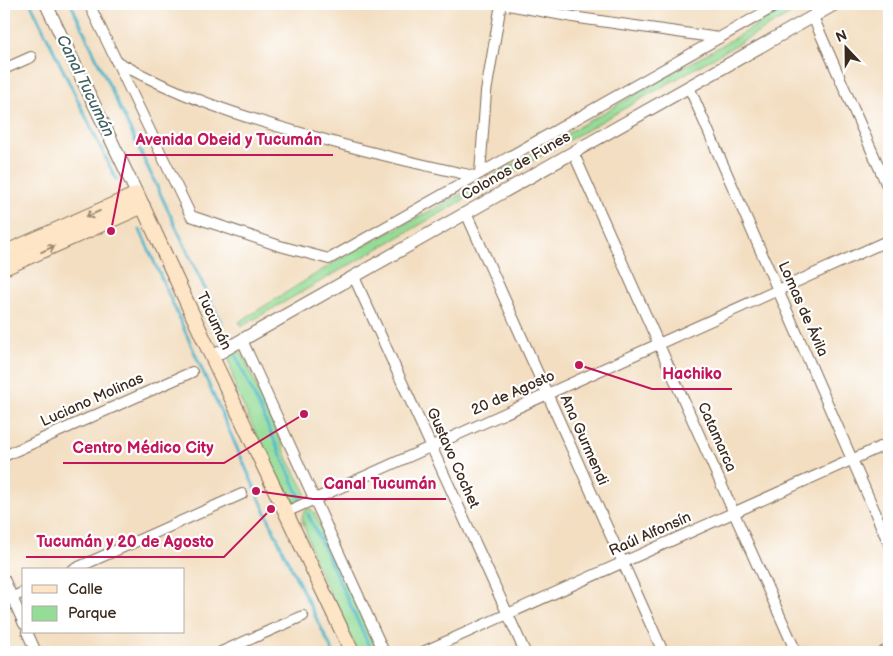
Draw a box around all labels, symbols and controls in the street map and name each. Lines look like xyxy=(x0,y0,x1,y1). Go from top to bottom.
north arrow xyxy=(820,22,870,72)
text: N xyxy=(833,27,849,46)
water label: Canal Tucumán xyxy=(52,32,118,140)
callout: Avenida Obeid y Tucumán xyxy=(126,124,333,155)
street label: Colonos de Funes xyxy=(458,127,574,205)
text: Avenida Obeid y Tucumán xyxy=(135,131,322,150)
one-way arrow xyxy=(86,209,101,219)
one-way arrow xyxy=(40,243,55,253)
street label: Lomas de Ávila xyxy=(774,259,832,359)
street label: Tucumán xyxy=(192,289,236,353)
callout: Hachiko xyxy=(652,358,732,389)
text: Hachiko xyxy=(662,365,722,384)
street label: 20 de Agosto xyxy=(468,366,558,420)
street label: Luciano Molinas xyxy=(38,369,147,431)
street label: Ana Gurmendi xyxy=(556,392,612,488)
street label: Catamarca xyxy=(693,399,741,475)
street label: Gustavo Cochet xyxy=(422,405,484,512)
callout: Centro Médico City xyxy=(63,432,224,463)
text: Centro Médico City xyxy=(73,439,214,458)
callout: Canal Tucumán xyxy=(313,468,446,499)
text: Canal Tucumán xyxy=(323,475,437,494)
street label: Raúl Alfonsín xyxy=(606,507,694,561)
callout: Tucumán y 20 de Agosto xyxy=(26,526,224,557)
text: Tucumán y 20 de Agosto xyxy=(36,533,214,552)
legend xyxy=(22,568,185,634)
text: Calle xyxy=(68,580,103,599)
text: Parque xyxy=(68,604,117,623)

